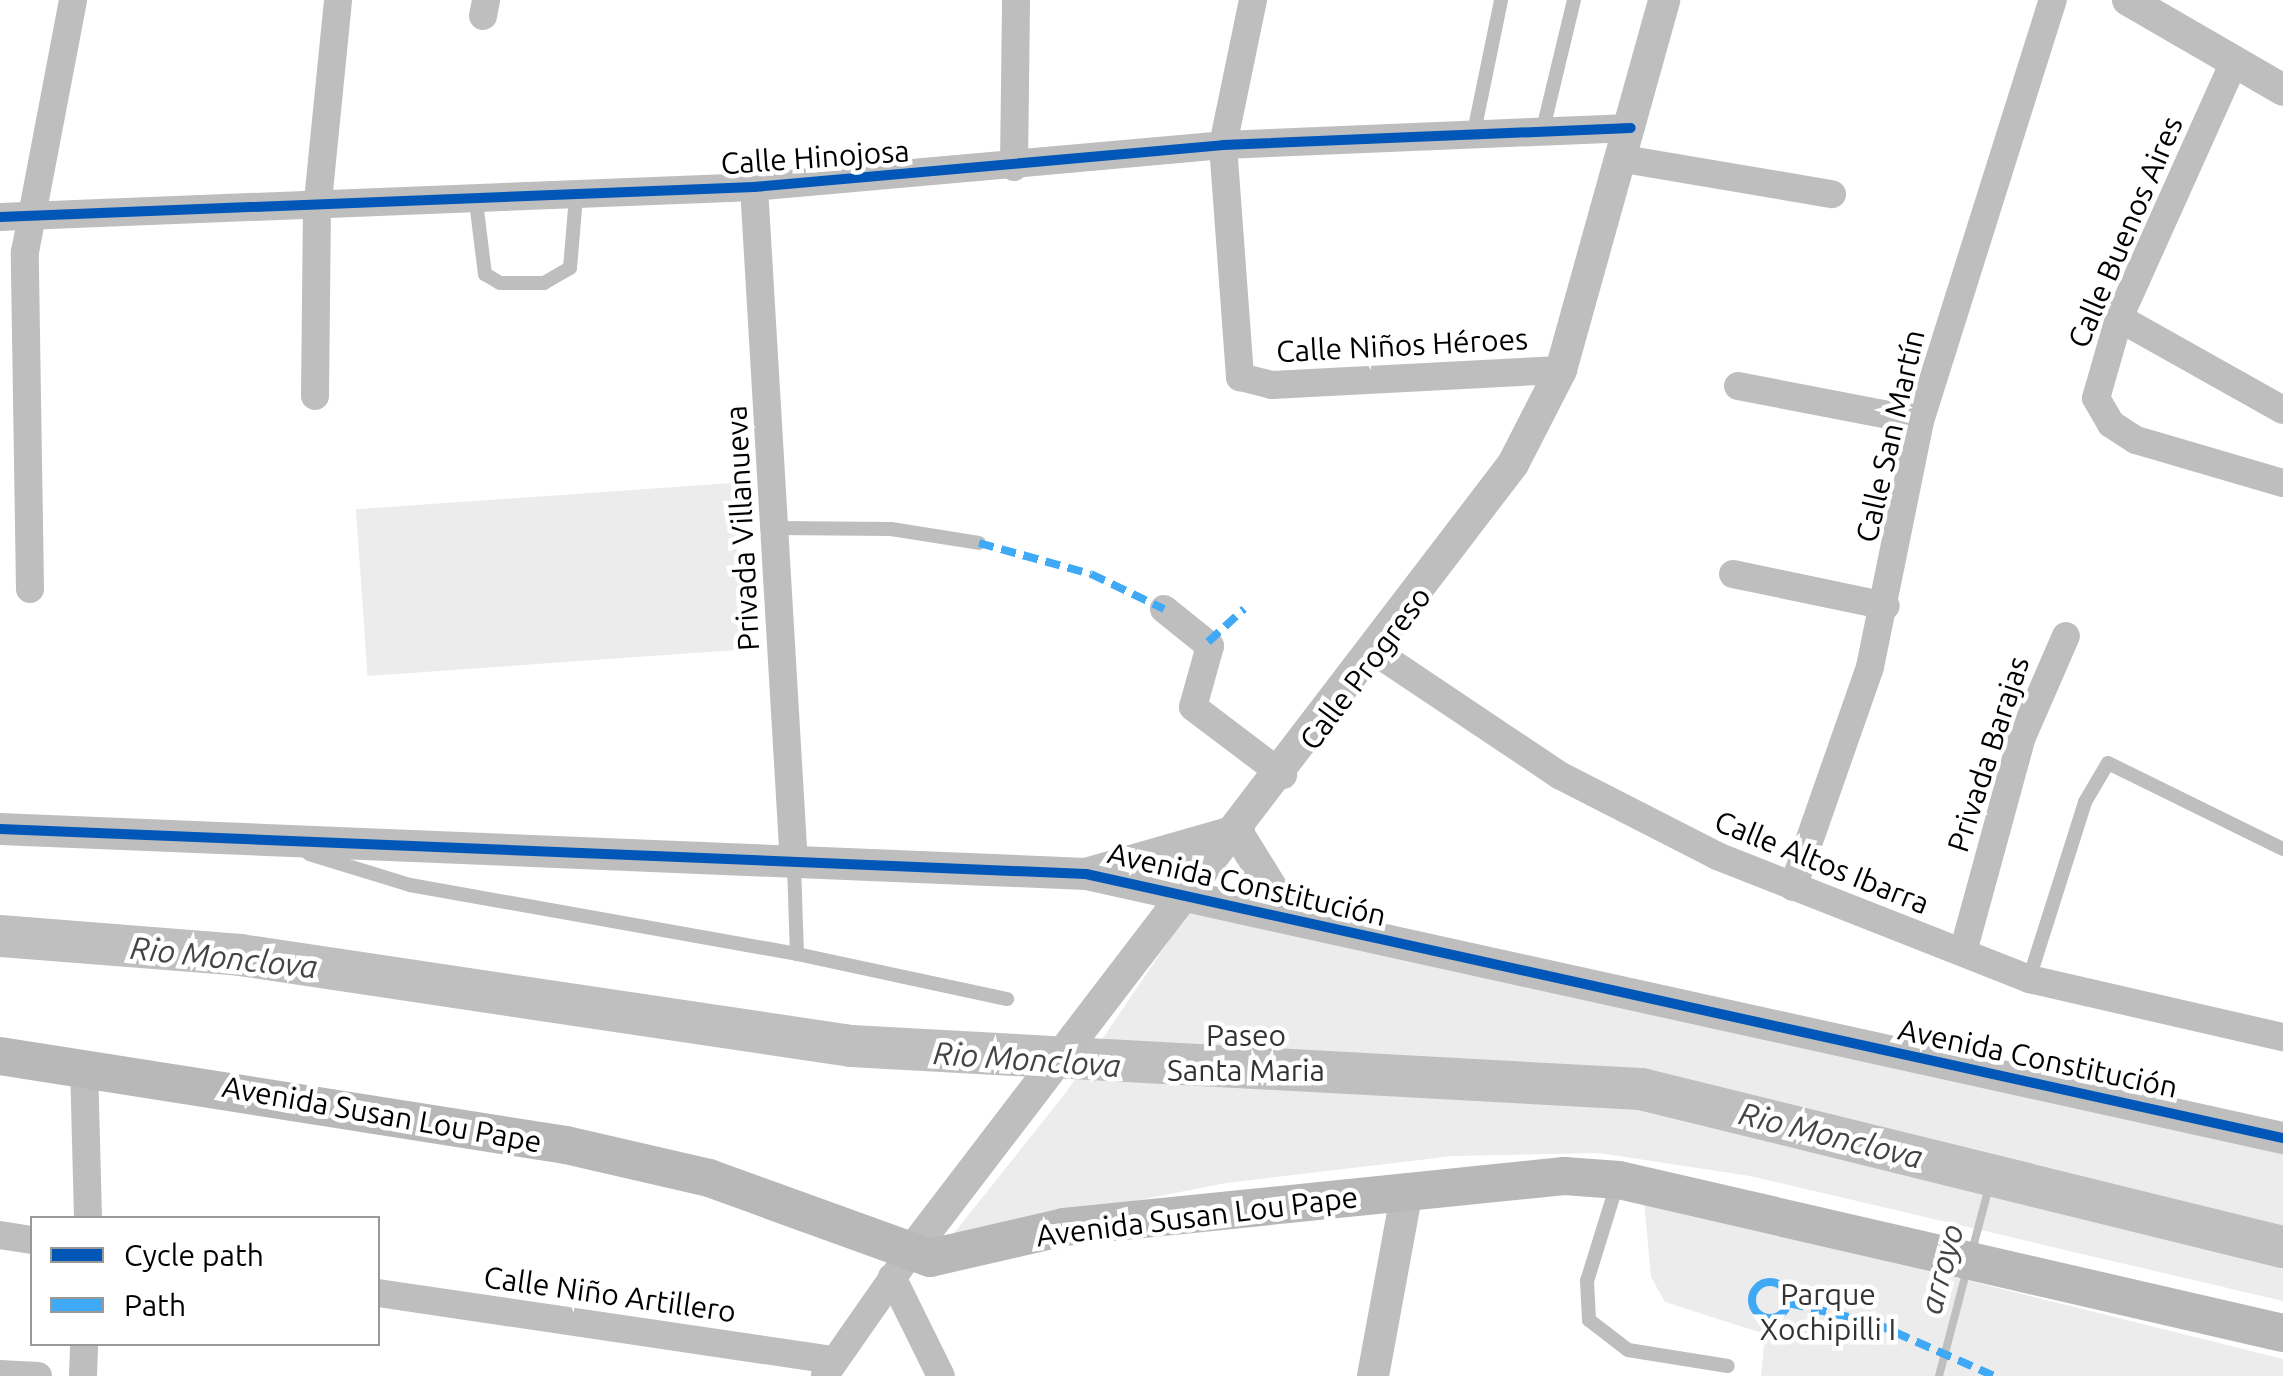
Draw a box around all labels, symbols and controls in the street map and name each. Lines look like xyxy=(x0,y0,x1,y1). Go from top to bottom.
street label: Calle Buenos Aires xyxy=(2060,111,2190,353)
street label: Calle Hinojosa xyxy=(719,132,911,182)
street label: Calle Niños Héroes xyxy=(1275,320,1529,370)
street label: Calle San Martín xyxy=(1848,326,1932,546)
street label: Privada Villanueva xyxy=(718,404,766,652)
street label: Calle Progreso xyxy=(1292,579,1438,757)
street label: Privada Barajas xyxy=(1939,652,2037,856)
street label: Calle Altos Ibarra xyxy=(1709,803,1935,921)
street label: Avenida Constitución xyxy=(1104,834,1390,934)
water label: Rio Monclova xyxy=(129,928,319,986)
street label: Avenida Constitución xyxy=(1895,1011,2181,1105)
park label: Paseo Santa Maria xyxy=(1167,1017,1325,1088)
water label: Rio Monclova xyxy=(932,1033,1122,1085)
street label: Avenida Susan Lou Pape xyxy=(219,1068,545,1160)
water label: Rio Monclova xyxy=(1735,1094,1927,1176)
street label: Avenida Susan Lou Pape xyxy=(1034,1178,1360,1254)
legend xyxy=(30,1216,380,1346)
water label: arroyo xyxy=(1911,1220,1971,1318)
text: Cycle path xyxy=(124,1238,264,1272)
street label: Calle Niño Artillero xyxy=(482,1258,738,1330)
park label: Parque Xochipilli I xyxy=(1760,1276,1896,1346)
text: Path xyxy=(124,1288,186,1322)

